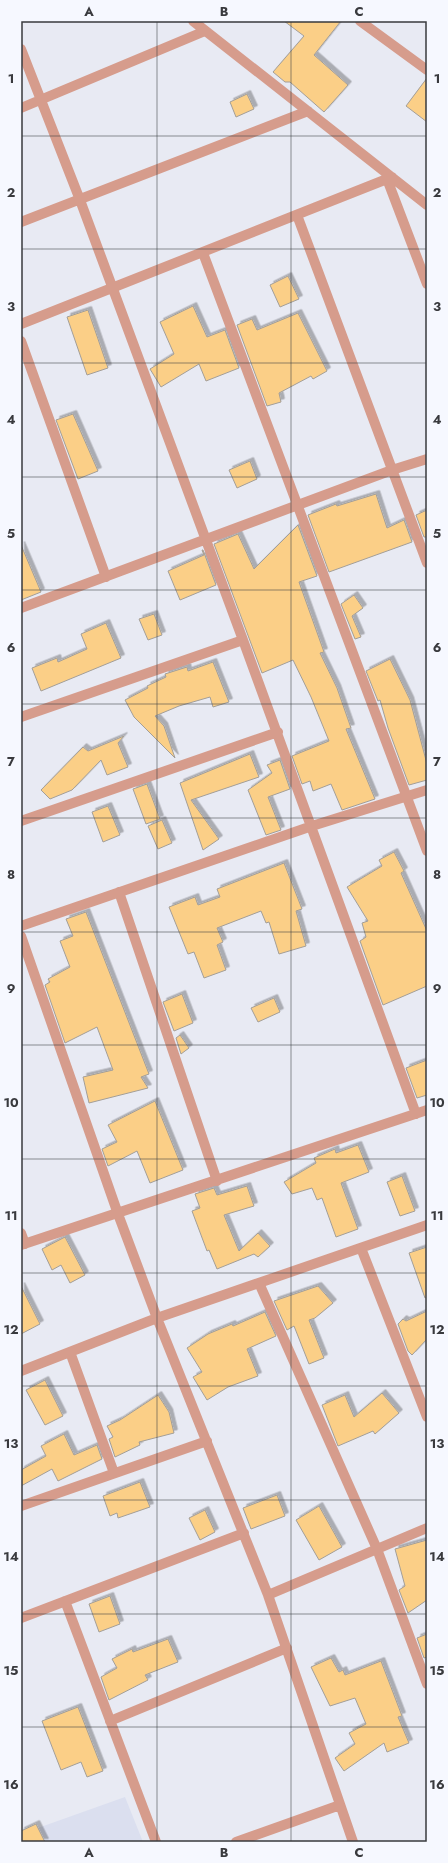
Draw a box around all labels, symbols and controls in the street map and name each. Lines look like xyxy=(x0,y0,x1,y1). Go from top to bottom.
text: A xyxy=(83,2,94,21)
text: B xyxy=(220,2,229,21)
text: C xyxy=(354,2,364,21)
text: 1 xyxy=(8,69,14,88)
text: 1 xyxy=(434,69,440,88)
text: 2 xyxy=(7,183,15,202)
text: 2 xyxy=(433,183,441,202)
text: 3 xyxy=(7,297,15,316)
text: 3 xyxy=(433,297,441,316)
text: 4 xyxy=(6,410,16,429)
text: 4 xyxy=(432,410,442,429)
text: 5 xyxy=(7,524,15,543)
text: 5 xyxy=(433,524,441,543)
text: 6 xyxy=(7,638,16,657)
text: 6 xyxy=(433,638,442,657)
text: 7 xyxy=(7,752,15,771)
text: 7 xyxy=(433,752,441,771)
text: 8 xyxy=(7,865,15,884)
text: 8 xyxy=(433,865,441,884)
text: 9 xyxy=(7,979,16,998)
text: 9 xyxy=(433,979,442,998)
text: 10 xyxy=(3,1093,19,1112)
text: 10 xyxy=(429,1093,445,1112)
text: 11 xyxy=(4,1206,18,1225)
text: 11 xyxy=(430,1206,444,1225)
text: 12 xyxy=(3,1320,19,1339)
text: 12 xyxy=(429,1320,445,1339)
text: 13 xyxy=(4,1434,18,1453)
text: 13 xyxy=(430,1434,444,1453)
text: 14 xyxy=(3,1547,19,1566)
text: 14 xyxy=(429,1547,445,1566)
text: 15 xyxy=(3,1661,19,1680)
text: 15 xyxy=(429,1661,445,1680)
text: 16 xyxy=(3,1775,19,1794)
text: 16 xyxy=(429,1775,445,1794)
text: A xyxy=(83,1843,94,1862)
text: B xyxy=(220,1843,229,1862)
text: C xyxy=(354,1843,364,1862)

